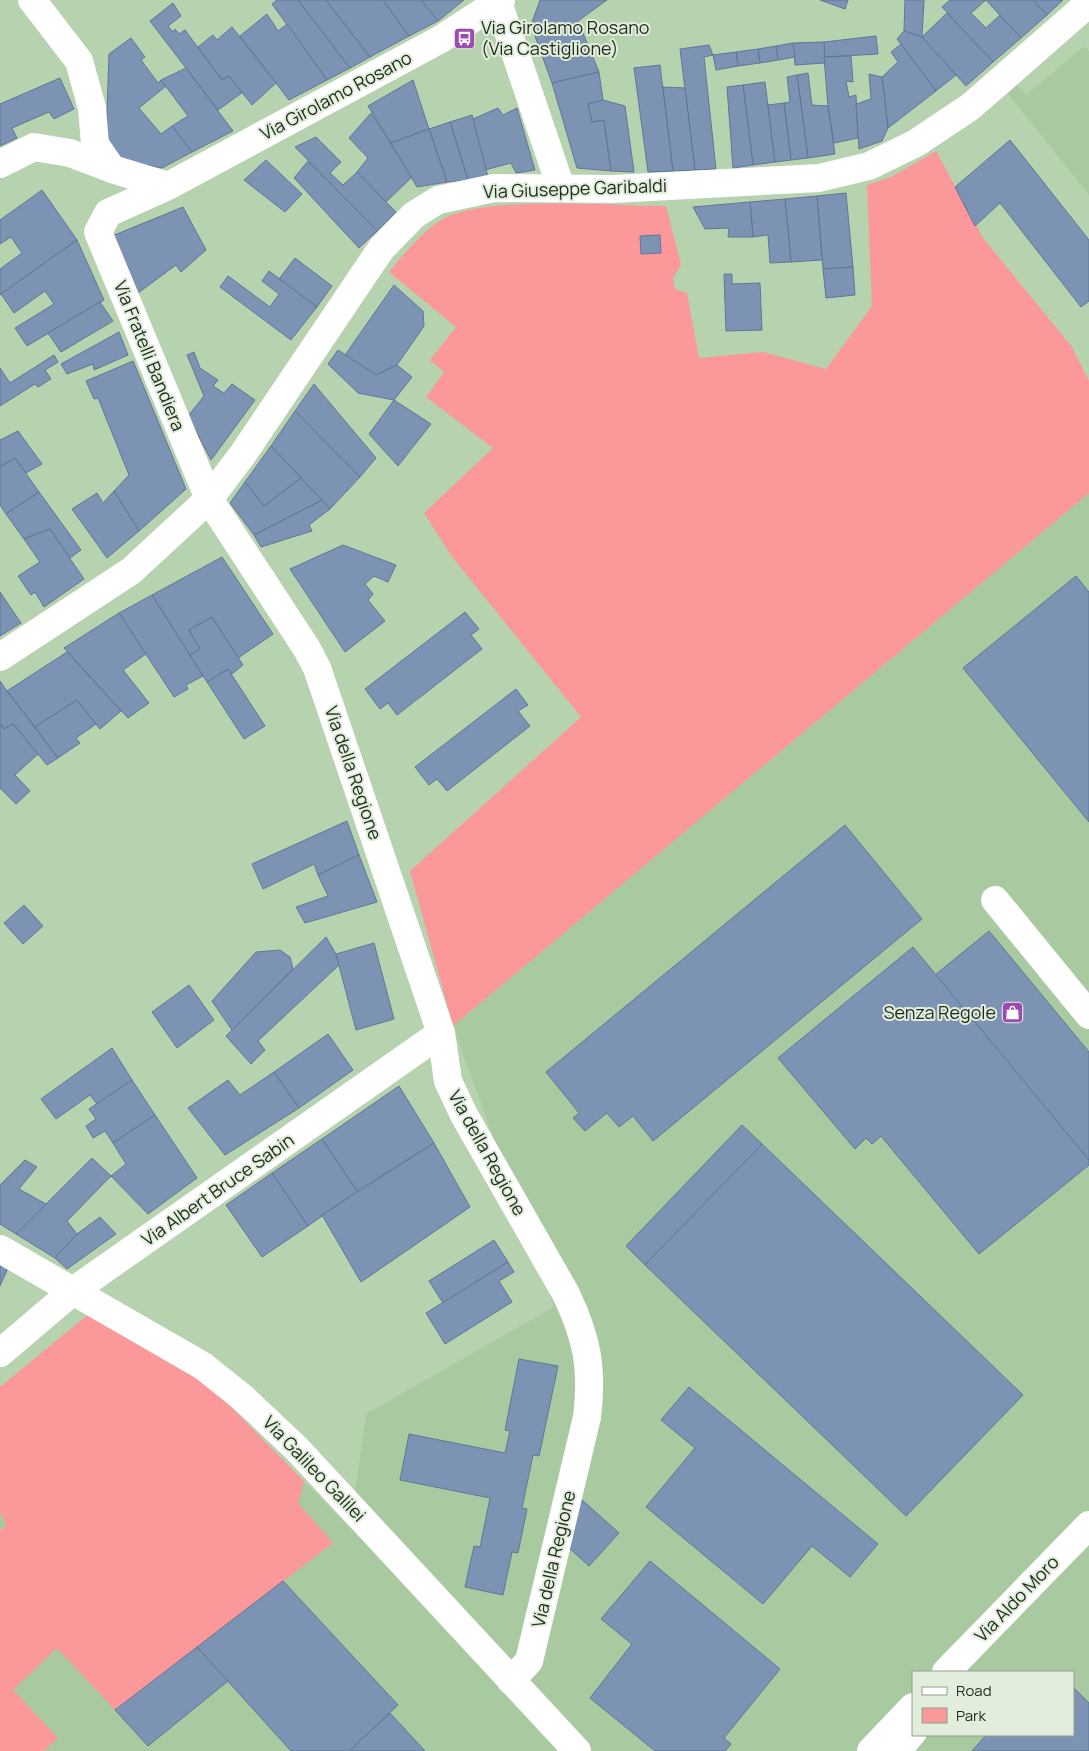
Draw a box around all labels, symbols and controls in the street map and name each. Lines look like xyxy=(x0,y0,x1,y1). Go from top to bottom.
place label: Via Girolamo Rosano (Via Castiglione) xyxy=(481,15,649,60)
bus stop icon: Via Girolamo Rosano (Via Castiglione) xyxy=(453,26,477,50)
street label: Via Girolamo Rosano xyxy=(256,45,416,145)
street label: Via Giuseppe Garibaldi xyxy=(483,173,667,203)
street label: Via Fratelli Bandiera xyxy=(109,277,191,434)
street label: Via della Regione xyxy=(320,703,388,843)
place label: Senza Regole xyxy=(883,1000,996,1024)
shop icon: Senza Regole xyxy=(1000,1001,1024,1025)
street label: Via della Regione xyxy=(443,1085,532,1220)
street label: Via Albert Bruce Sabin xyxy=(136,1127,298,1251)
street label: Via Galileo Galilei xyxy=(258,1410,371,1526)
street label: Via della Regione xyxy=(526,1488,580,1630)
street label: Via Aldo Moro xyxy=(969,1550,1064,1647)
legend xyxy=(912,1671,1074,1736)
text: Road xyxy=(956,1680,992,1701)
text: Park xyxy=(956,1705,986,1726)

